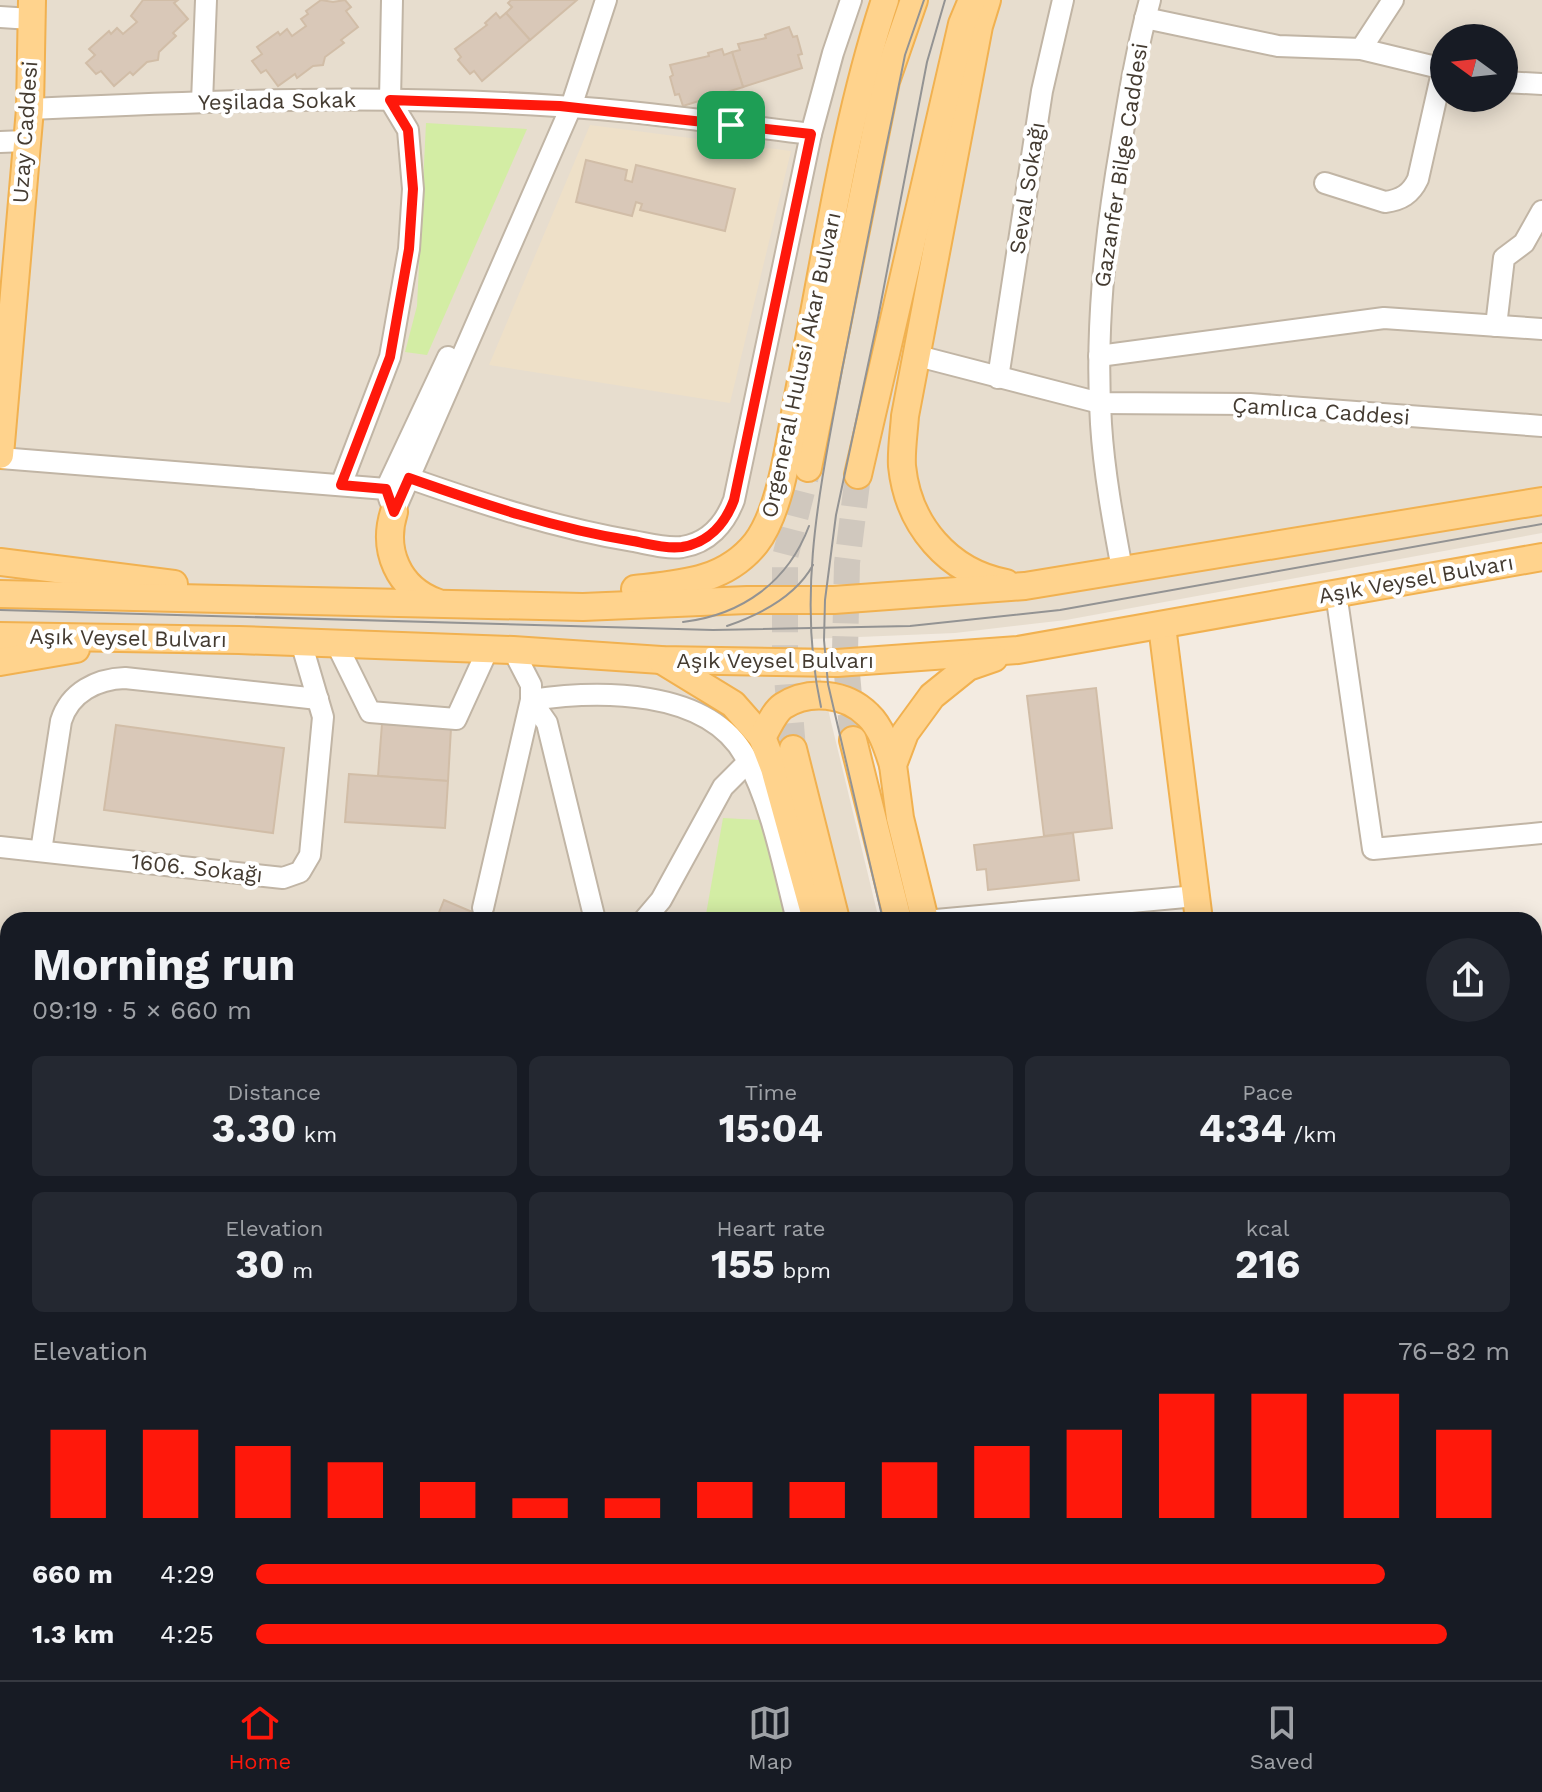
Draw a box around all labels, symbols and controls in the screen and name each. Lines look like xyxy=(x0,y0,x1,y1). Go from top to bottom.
north arrow xyxy=(1430,24,1518,112)
map controls xyxy=(1430,24,1518,112)
street label: Gazanfer Bilge Caddesi xyxy=(1089,41,1153,289)
street label: Uzay Caddesi xyxy=(8,60,42,204)
street label: Yeşilada Sokak xyxy=(198,87,356,115)
pin xyxy=(697,91,765,159)
icon: arrive xyxy=(709,103,753,147)
street label: Seval Sokağı xyxy=(1004,120,1050,256)
street label: Orgeneral Hulusi Akar Bulvarı xyxy=(756,210,846,520)
street label: Çamlıca Caddesi xyxy=(1231,392,1411,430)
street label: Aşık Veysel Bulvarı xyxy=(1317,550,1515,608)
street label: Aşık Veysel Bulvarı xyxy=(29,624,227,652)
street label: Aşık Veysel Bulvarı xyxy=(676,648,874,673)
street label: 1606. Sokağı xyxy=(130,849,264,887)
button: share xyxy=(1426,938,1510,1022)
text: Morning run xyxy=(32,939,295,991)
text: 09:19 · 5 × 660 m xyxy=(32,995,252,1025)
text: Distance xyxy=(228,1080,321,1105)
text: Time xyxy=(745,1080,797,1105)
text: Pace xyxy=(1242,1080,1293,1105)
text: 3.30 xyxy=(211,1105,296,1152)
text: 15:04 xyxy=(719,1105,823,1152)
text: 4:34 xyxy=(1199,1105,1286,1152)
text: km xyxy=(296,1122,337,1147)
text: /km xyxy=(1286,1122,1337,1147)
text: Elevation xyxy=(225,1216,323,1241)
text: Heart rate xyxy=(717,1216,825,1241)
text: kcal xyxy=(1246,1216,1289,1241)
text: 30 xyxy=(235,1241,285,1288)
text: 155 xyxy=(711,1241,775,1288)
text: 216 xyxy=(1235,1241,1301,1288)
text: m xyxy=(285,1258,313,1283)
text: bpm xyxy=(775,1258,831,1283)
text: Elevation xyxy=(32,1336,148,1366)
text: 76–82 m xyxy=(1398,1336,1510,1366)
text: 660 m xyxy=(32,1559,113,1589)
text: 4:29 xyxy=(160,1559,215,1589)
text: 1.3 km xyxy=(32,1619,114,1649)
text: 4:25 xyxy=(160,1619,214,1649)
tab: Home xyxy=(228,1701,291,1774)
tab: Map xyxy=(748,1701,793,1774)
tab: Saved xyxy=(1250,1701,1314,1774)

